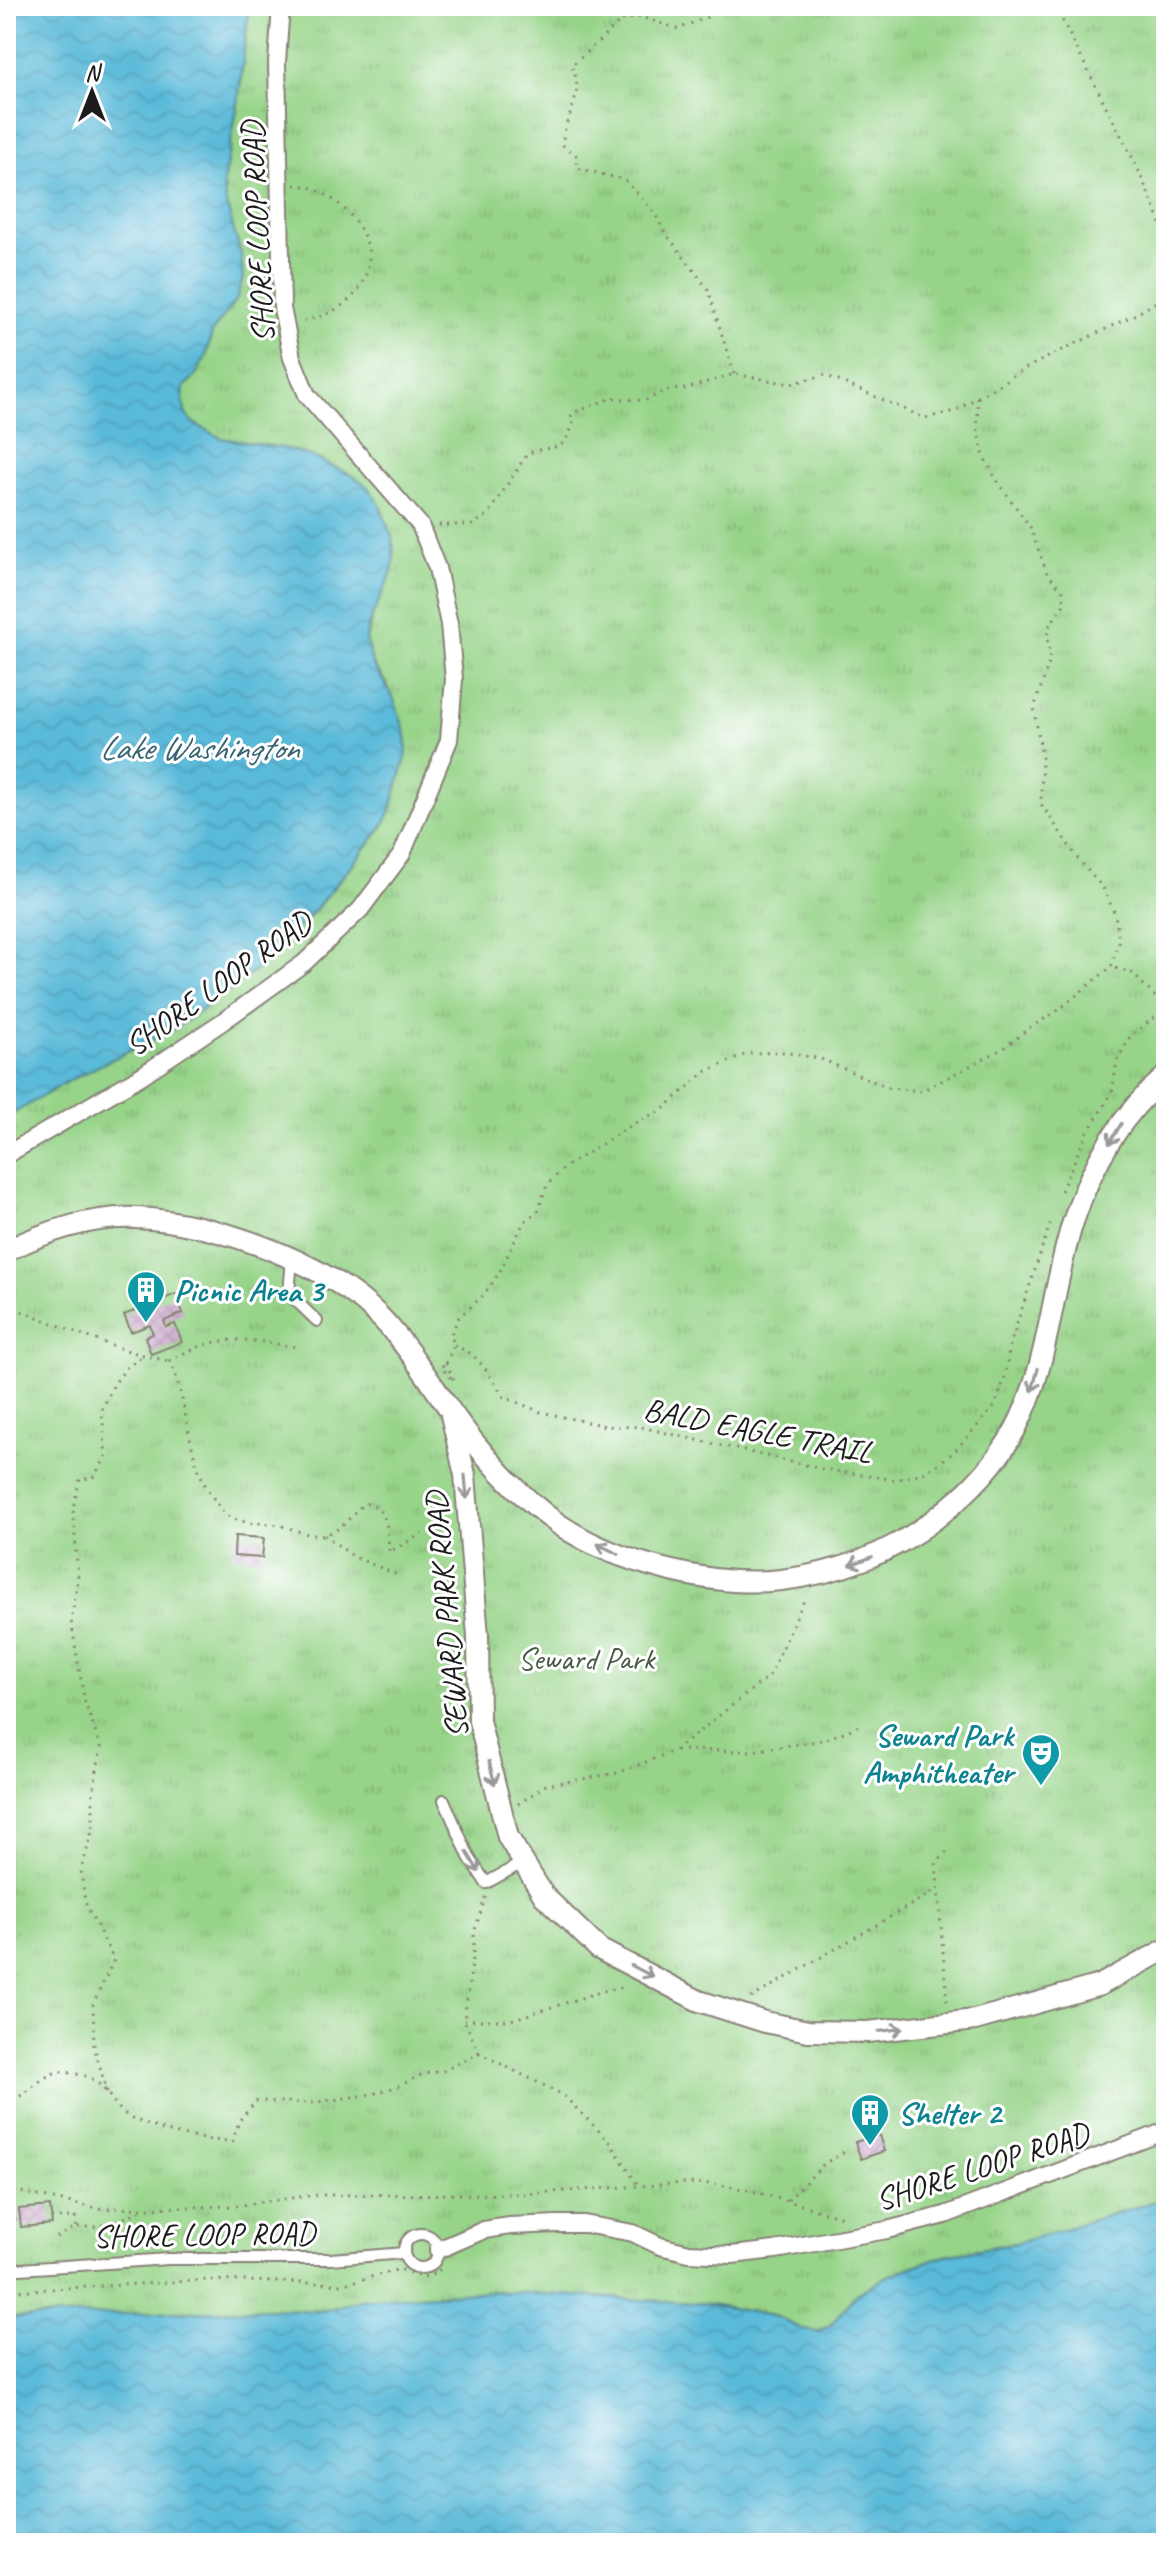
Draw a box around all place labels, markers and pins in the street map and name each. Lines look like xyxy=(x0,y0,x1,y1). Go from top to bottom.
building icon: Picnic Area 3 xyxy=(125,1269,167,1324)
place label: Picnic Area 3 xyxy=(174,1270,325,1311)
place label: Seward Park Amphitheater xyxy=(863,1715,1016,1793)
theatre icon: Seward Park Amphitheater xyxy=(1020,1732,1062,1787)
building icon: Shelter 2 xyxy=(849,2092,891,2147)
place label: Shelter 2 xyxy=(898,2093,1004,2134)

